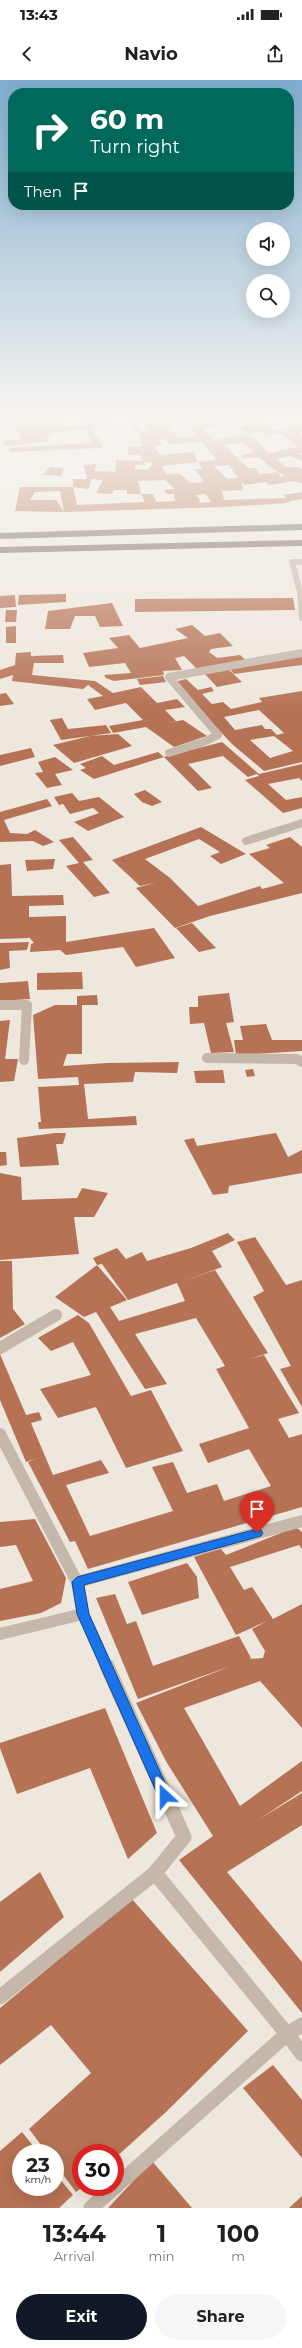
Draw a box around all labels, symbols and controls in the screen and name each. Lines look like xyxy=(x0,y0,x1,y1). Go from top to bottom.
text: 13:43 xyxy=(20,5,58,24)
icon: back xyxy=(16,43,38,65)
text: Navio xyxy=(124,43,178,65)
icon: share xyxy=(264,43,286,65)
text: 60 m xyxy=(90,102,164,136)
icon: right xyxy=(24,104,76,156)
text: Turn right xyxy=(90,136,180,158)
icon: arrive xyxy=(70,180,92,202)
text: Then xyxy=(24,182,62,201)
map controls xyxy=(246,222,290,318)
button: sound xyxy=(246,222,290,266)
button: search xyxy=(246,274,290,318)
pin xyxy=(240,1492,274,1533)
icon: arrive xyxy=(246,1498,268,1520)
position arrow xyxy=(144,1775,186,1817)
speed limit sign: 30 xyxy=(72,2144,124,2196)
text: 23 xyxy=(26,2153,50,2177)
text: km/h xyxy=(25,2173,51,2186)
text: 13:44 xyxy=(43,2219,106,2248)
text: 1 xyxy=(157,2219,166,2248)
text: 100 xyxy=(217,2219,259,2248)
text: Arrival xyxy=(54,2248,95,2264)
text: min xyxy=(148,2248,175,2264)
text: m xyxy=(231,2248,245,2264)
button: Exit xyxy=(16,2294,147,2340)
button: Share xyxy=(155,2294,286,2340)

